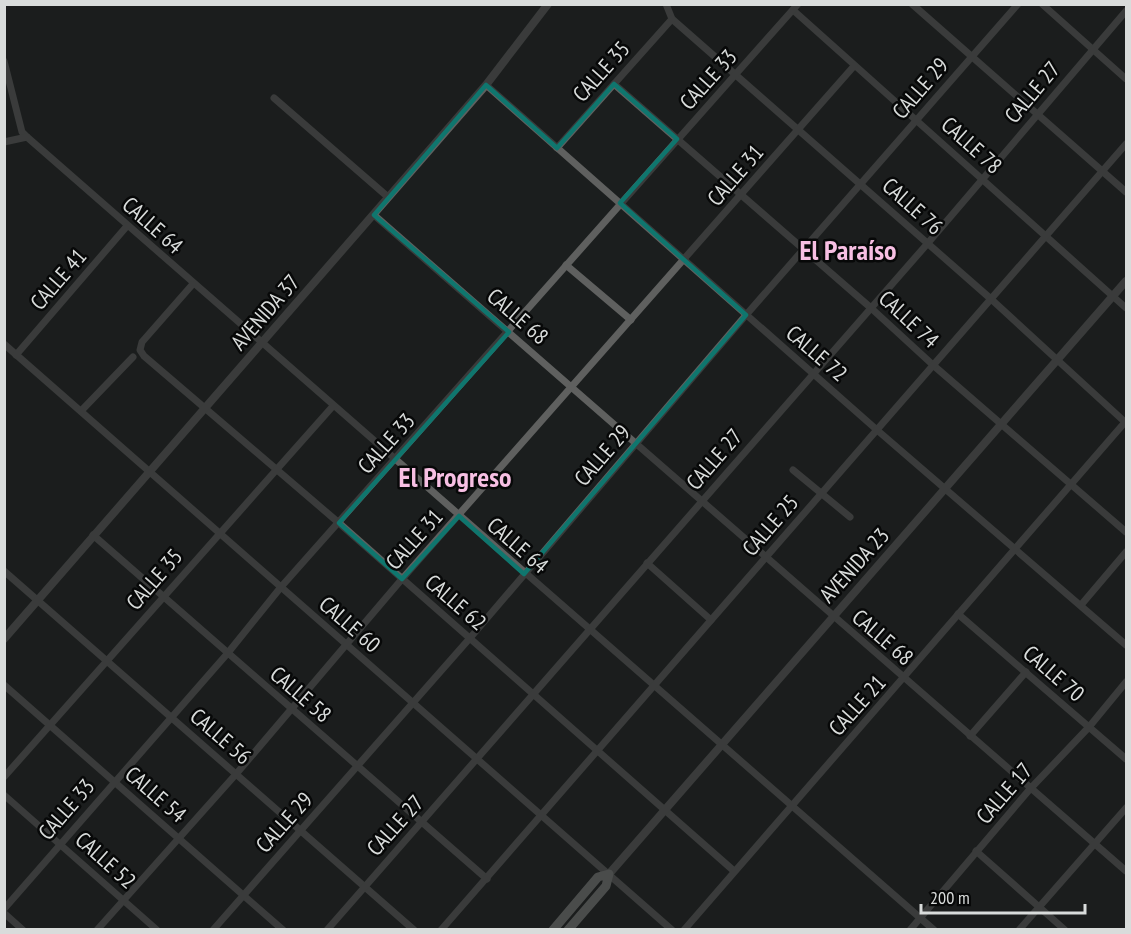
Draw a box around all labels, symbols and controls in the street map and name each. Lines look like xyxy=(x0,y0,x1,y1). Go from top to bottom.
street label: CALLE 35 xyxy=(566,35,636,107)
street label: CALLE 33 xyxy=(673,43,743,115)
street label: CALLE 29 xyxy=(886,52,954,124)
street label: CALLE 27 xyxy=(998,55,1066,129)
street label: CALLE 78 xyxy=(936,110,1008,180)
street label: CALLE 31 xyxy=(701,139,769,211)
street label: CALLE 76 xyxy=(877,171,949,241)
street label: CALLE 64 xyxy=(117,190,189,260)
district label: El Paraíso xyxy=(799,231,897,268)
street label: CALLE 41 xyxy=(24,243,92,315)
street label: AVENIDA 37 xyxy=(224,268,306,356)
street label: CALLE 68 xyxy=(482,282,554,350)
street label: CALLE 74 xyxy=(873,284,945,354)
street label: CALLE 72 xyxy=(781,319,853,387)
street label: CALLE 33 xyxy=(351,407,421,479)
street label: CALLE 29 xyxy=(568,419,636,491)
street label: CALLE 27 xyxy=(680,423,748,495)
district label: El Progreso xyxy=(399,458,511,495)
street label: CALLE 25 xyxy=(736,489,804,561)
street label: CALLE 31 xyxy=(379,503,449,575)
street label: CALLE 64 xyxy=(482,511,554,579)
street label: AVENIDA 23 xyxy=(813,522,895,608)
street label: CALLE 35 xyxy=(120,543,188,615)
street label: CALLE 62 xyxy=(420,568,492,636)
street label: CALLE 60 xyxy=(314,590,386,658)
street label: CALLE 68 xyxy=(847,603,919,671)
street label: CALLE 70 xyxy=(1018,639,1090,707)
street label: CALLE 58 xyxy=(265,660,337,728)
street label: CALLE 21 xyxy=(822,669,892,741)
street label: CALLE 56 xyxy=(185,702,257,770)
street label: CALLE 17 xyxy=(970,757,1038,829)
street label: CALLE 54 xyxy=(120,760,192,828)
street label: CALLE 33 xyxy=(32,773,100,845)
street label: CALLE 29 xyxy=(249,786,319,858)
street label: CALLE 27 xyxy=(360,789,430,861)
street label: CALLE 52 xyxy=(70,825,142,895)
scale bar xyxy=(921,877,1084,915)
text: 200 m xyxy=(930,886,970,909)

